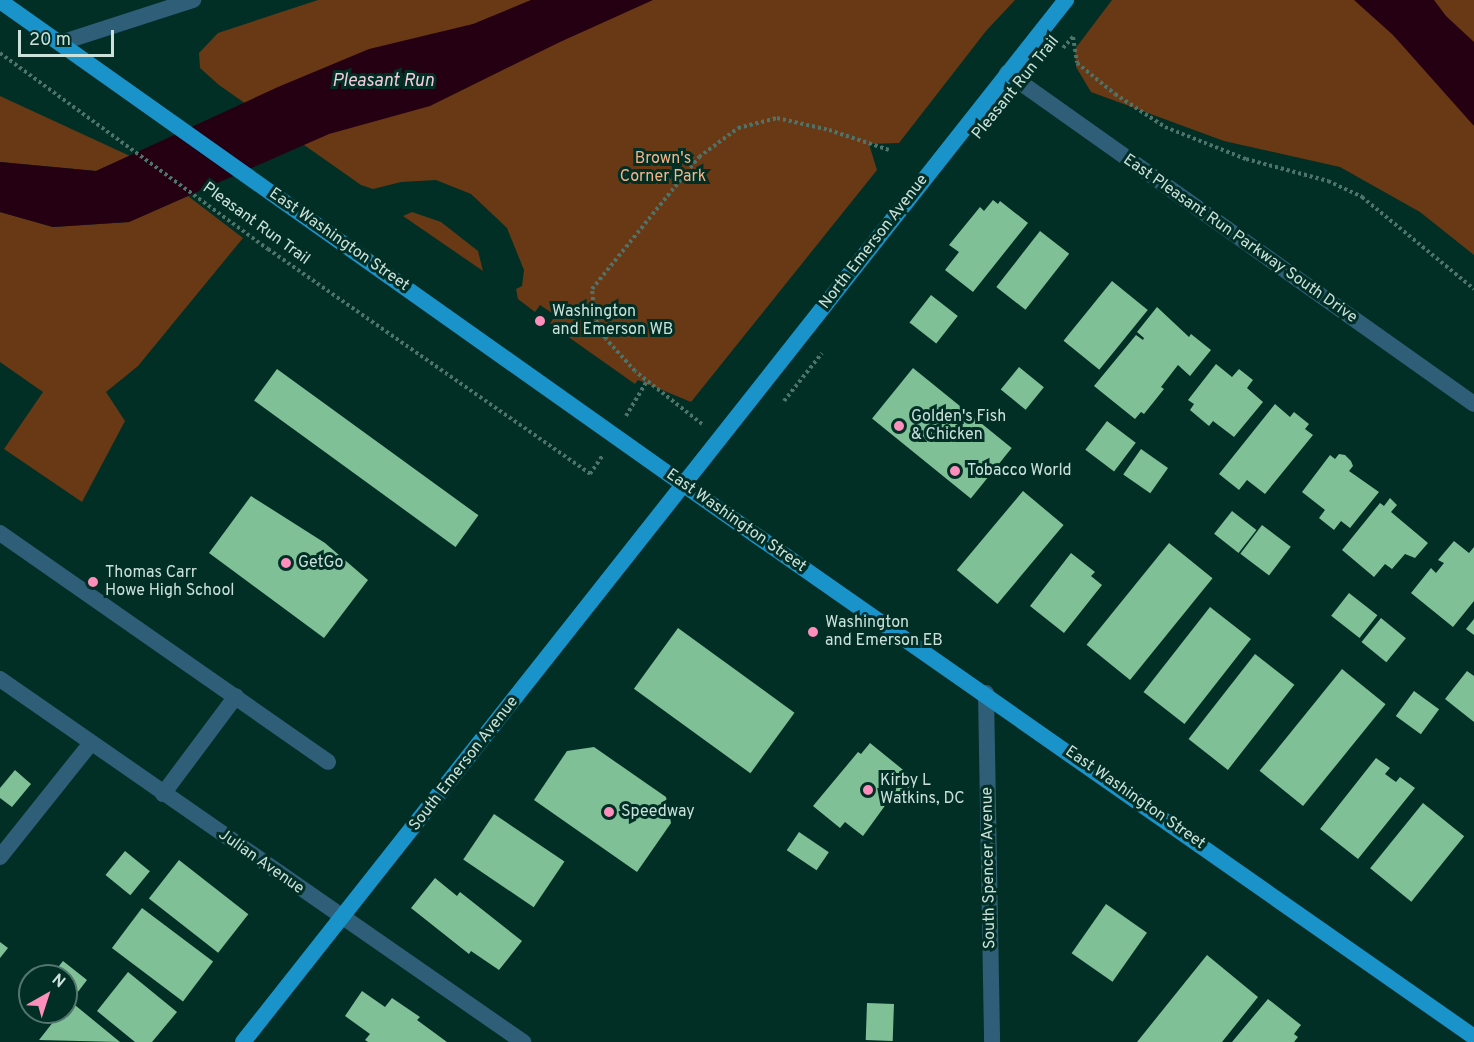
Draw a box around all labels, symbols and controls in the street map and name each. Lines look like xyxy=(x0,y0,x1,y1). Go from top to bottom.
scale bar xyxy=(21,18,117,56)
text: 20 m xyxy=(29,29,71,52)
street label: Pleasant Run Trail xyxy=(968,32,1064,144)
water label: Pleasant Run xyxy=(332,71,434,93)
park label: Brown's Corner Park xyxy=(620,149,706,187)
street label: East Pleasant Run Parkway South Drive xyxy=(1119,150,1361,328)
street label: North Emerson Avenue xyxy=(815,171,933,313)
street label: Pleasant Run Trail xyxy=(198,178,314,270)
street label: East Washington Street xyxy=(265,184,413,296)
place label: Washington and Emerson WB xyxy=(552,302,673,340)
marker: Washington and Emerson WB xyxy=(533,314,547,328)
place label: Golden's Fish & Chicken xyxy=(911,407,1006,445)
marker: Golden's Fish & Chicken xyxy=(892,419,906,433)
place label: Tobacco World xyxy=(967,461,1072,481)
marker: Tobacco World xyxy=(948,464,962,478)
street label: East Washington Street xyxy=(662,465,810,577)
place label: GetGo xyxy=(298,553,343,573)
marker: GetGo xyxy=(279,556,293,570)
place label: Thomas Carr Howe High School xyxy=(105,563,235,601)
marker: Thomas Carr Howe High School xyxy=(86,575,100,589)
place label: Washington and Emerson EB xyxy=(825,613,943,651)
marker: Washington and Emerson EB xyxy=(806,625,820,639)
street label: South Emerson Avenue xyxy=(405,693,523,835)
street label: East Washington Street xyxy=(1061,742,1209,854)
place label: Kirby L Watkins, DC xyxy=(880,771,965,809)
marker: Kirby L Watkins, DC xyxy=(861,783,875,797)
street label: South Spencer Avenue xyxy=(978,786,1000,950)
place label: Speedway xyxy=(621,802,695,822)
marker: Speedway xyxy=(602,805,616,819)
street label: Julian Avenue xyxy=(214,825,308,899)
north arrow xyxy=(18,964,78,1024)
text: N xyxy=(47,970,69,993)

